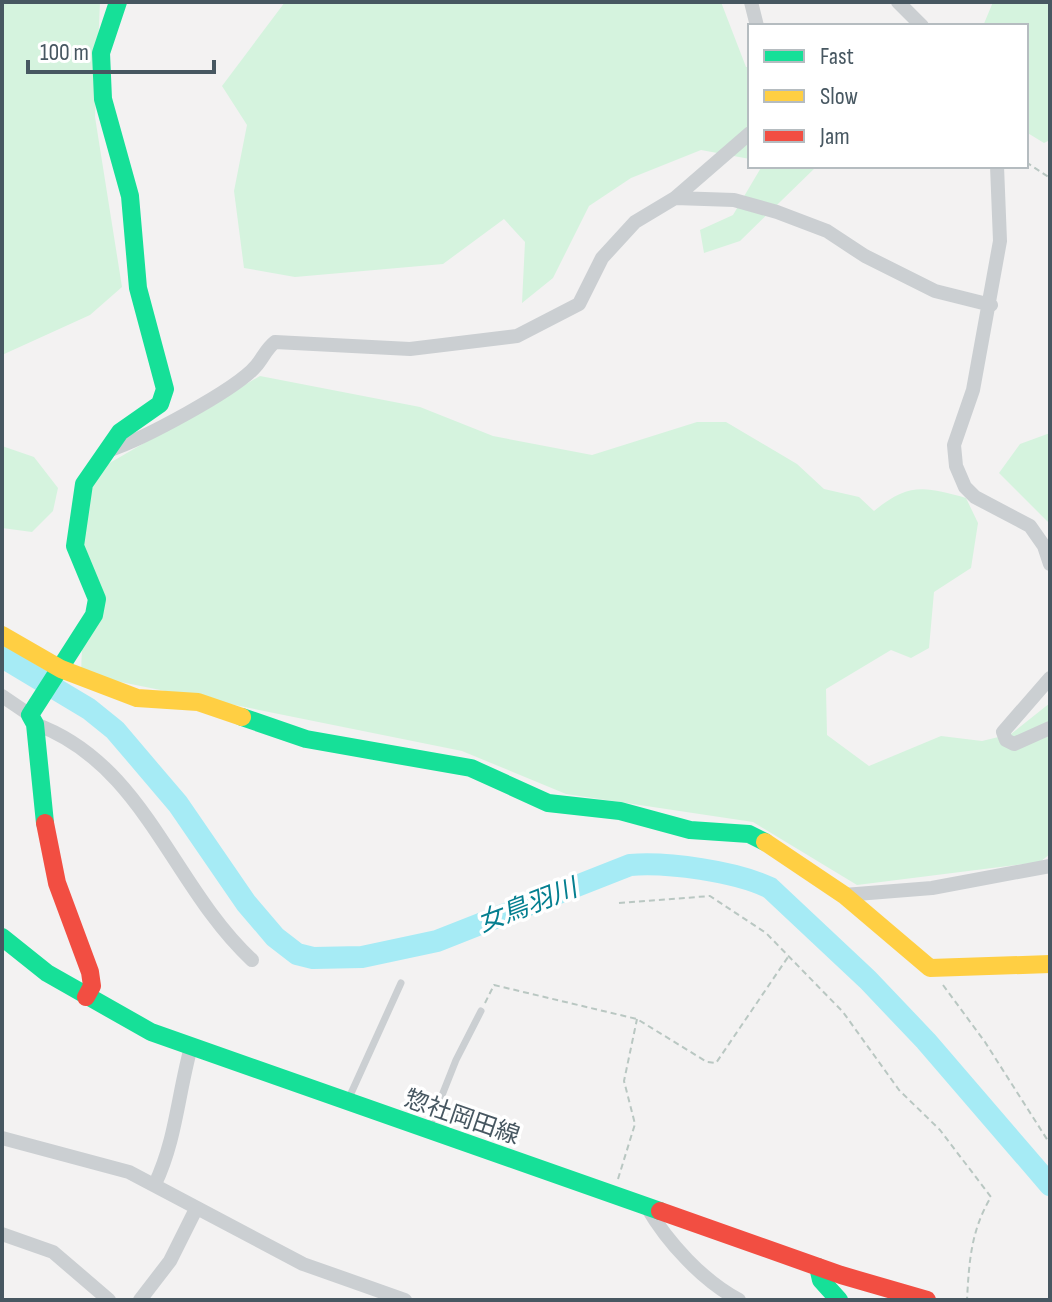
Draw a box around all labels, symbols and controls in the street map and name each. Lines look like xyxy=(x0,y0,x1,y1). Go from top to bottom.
scale bar xyxy=(28,24,214,74)
legend xyxy=(748,24,1028,168)
text: 100 m xyxy=(40,38,89,67)
text: Fast xyxy=(820,42,854,71)
text: Slow xyxy=(820,82,858,111)
text: Jam xyxy=(819,122,850,151)
water label: 女鳥羽川 xyxy=(473,872,584,940)
street label: 惣社岡田線 xyxy=(400,1084,523,1151)

